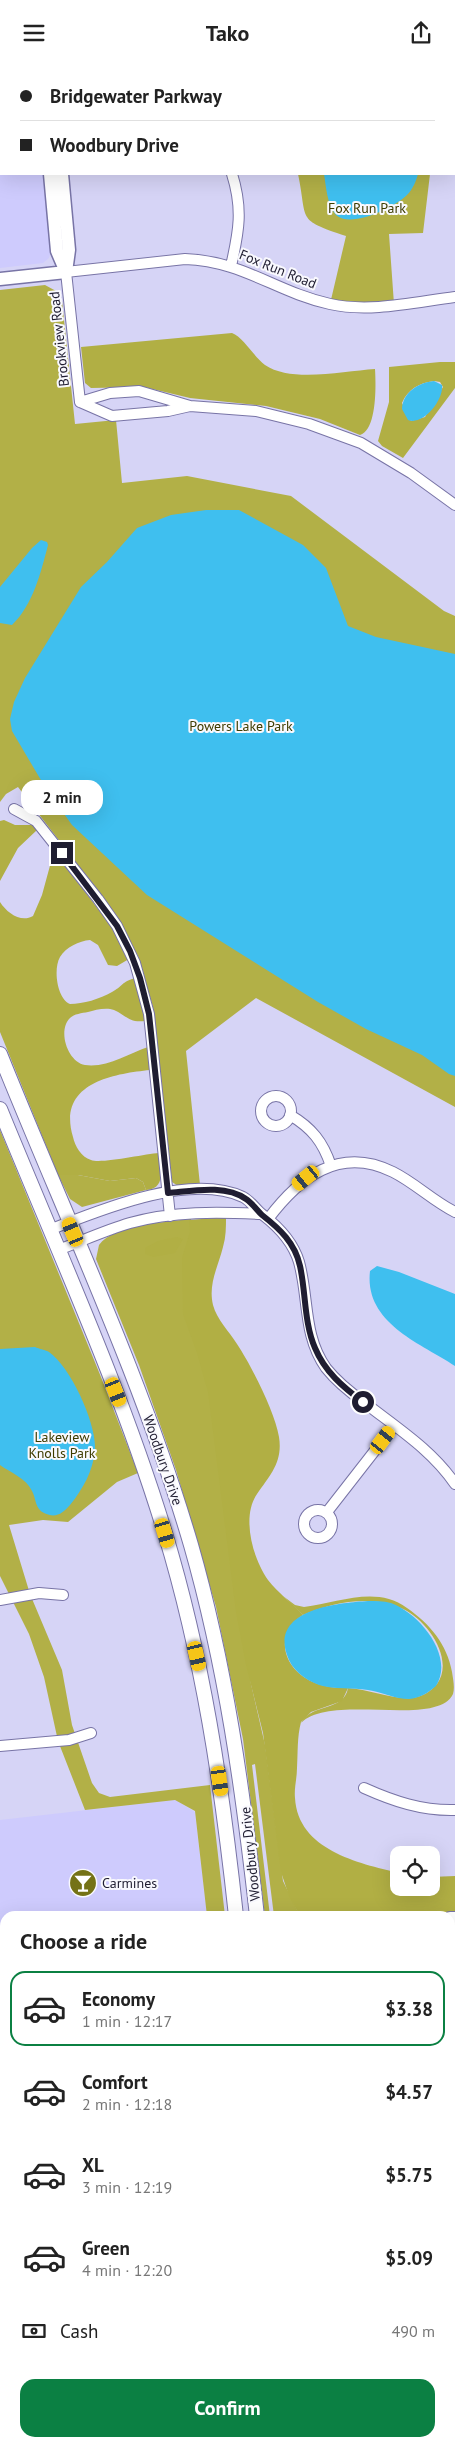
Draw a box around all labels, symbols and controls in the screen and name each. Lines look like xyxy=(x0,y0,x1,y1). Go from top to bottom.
icon: menu xyxy=(20,19,48,47)
text: Tako xyxy=(206,19,249,47)
icon: share xyxy=(407,19,435,47)
text: Bridgewater Parkway xyxy=(50,84,222,108)
text: Woodbury Drive xyxy=(50,133,179,157)
park label: Fox Run Park xyxy=(328,199,406,217)
street label: Fox Run Road xyxy=(237,245,319,293)
street label: Brookview Road xyxy=(45,291,73,387)
park label: Powers Lake Park xyxy=(189,717,293,735)
callout: 2 min xyxy=(21,781,103,815)
text: 2 min xyxy=(42,787,82,807)
route end xyxy=(51,842,73,864)
car xyxy=(289,1163,322,1193)
car xyxy=(60,1215,85,1249)
car xyxy=(103,1375,128,1409)
route start xyxy=(352,1391,374,1413)
street label: Woodbury Drive xyxy=(139,1412,187,1508)
car xyxy=(367,1424,398,1456)
park label: Lakeview Knolls Park xyxy=(29,1428,96,1462)
car xyxy=(153,1516,176,1550)
car xyxy=(186,1640,207,1672)
car xyxy=(210,1765,229,1797)
street label: Woodbury Drive xyxy=(236,1806,264,1902)
map controls xyxy=(390,1846,440,1896)
button: locate xyxy=(390,1846,440,1896)
bar icon: Carmines xyxy=(68,1868,98,1898)
place label: Carmines xyxy=(102,1874,157,1892)
text: Choose a ride xyxy=(20,1927,147,1955)
icon: car xyxy=(22,1986,67,2031)
text: Economy xyxy=(82,1987,155,2011)
text: $3.38 xyxy=(385,1997,433,2021)
text: 1 min · 12:17 xyxy=(82,2011,172,2031)
icon: car xyxy=(22,2069,67,2114)
text: Comfort xyxy=(82,2070,148,2094)
text: $4.57 xyxy=(385,2080,433,2104)
text: 2 min · 12:18 xyxy=(82,2094,172,2114)
icon: car xyxy=(22,2152,67,2197)
text: XL xyxy=(82,2153,104,2177)
text: $5.75 xyxy=(385,2163,433,2187)
text: 3 min · 12:19 xyxy=(82,2177,172,2197)
icon: car xyxy=(22,2235,67,2280)
text: Green xyxy=(82,2236,130,2260)
text: $5.09 xyxy=(385,2246,433,2270)
text: 4 min · 12:20 xyxy=(82,2260,172,2280)
icon: cash xyxy=(20,2317,48,2345)
text: Cash xyxy=(60,2319,98,2343)
text: 490 m xyxy=(392,2321,435,2341)
button: Confirm xyxy=(20,2379,435,2437)

